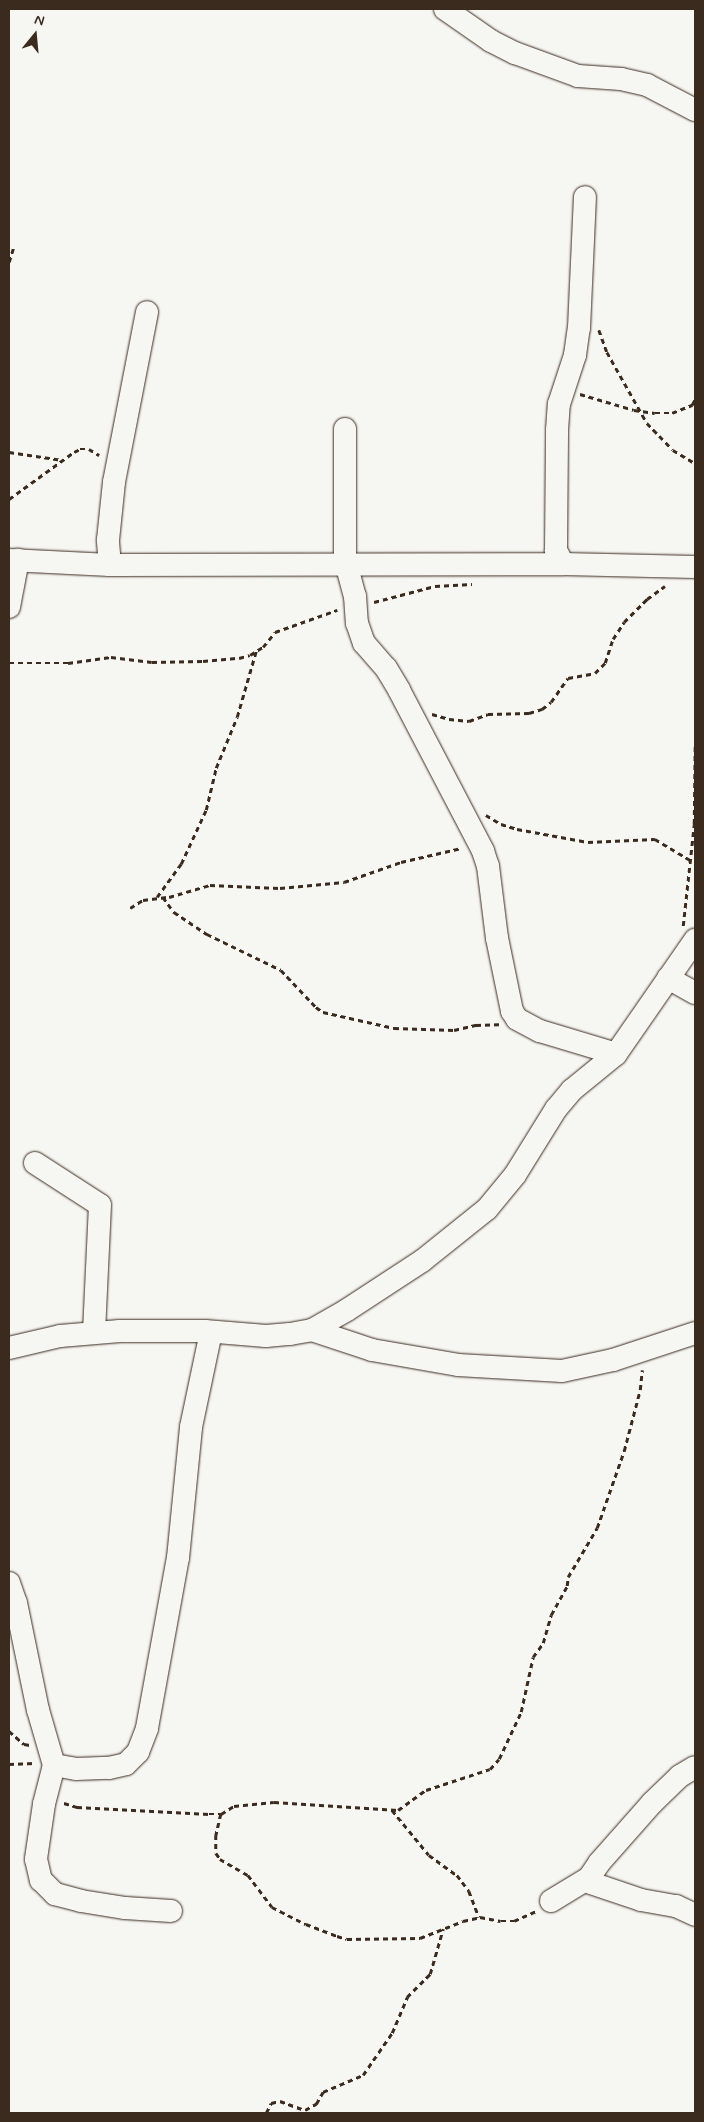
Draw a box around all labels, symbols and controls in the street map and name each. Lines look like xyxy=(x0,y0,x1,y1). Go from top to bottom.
north arrow xyxy=(10,10,60,60)
text: N xyxy=(32,11,46,31)

